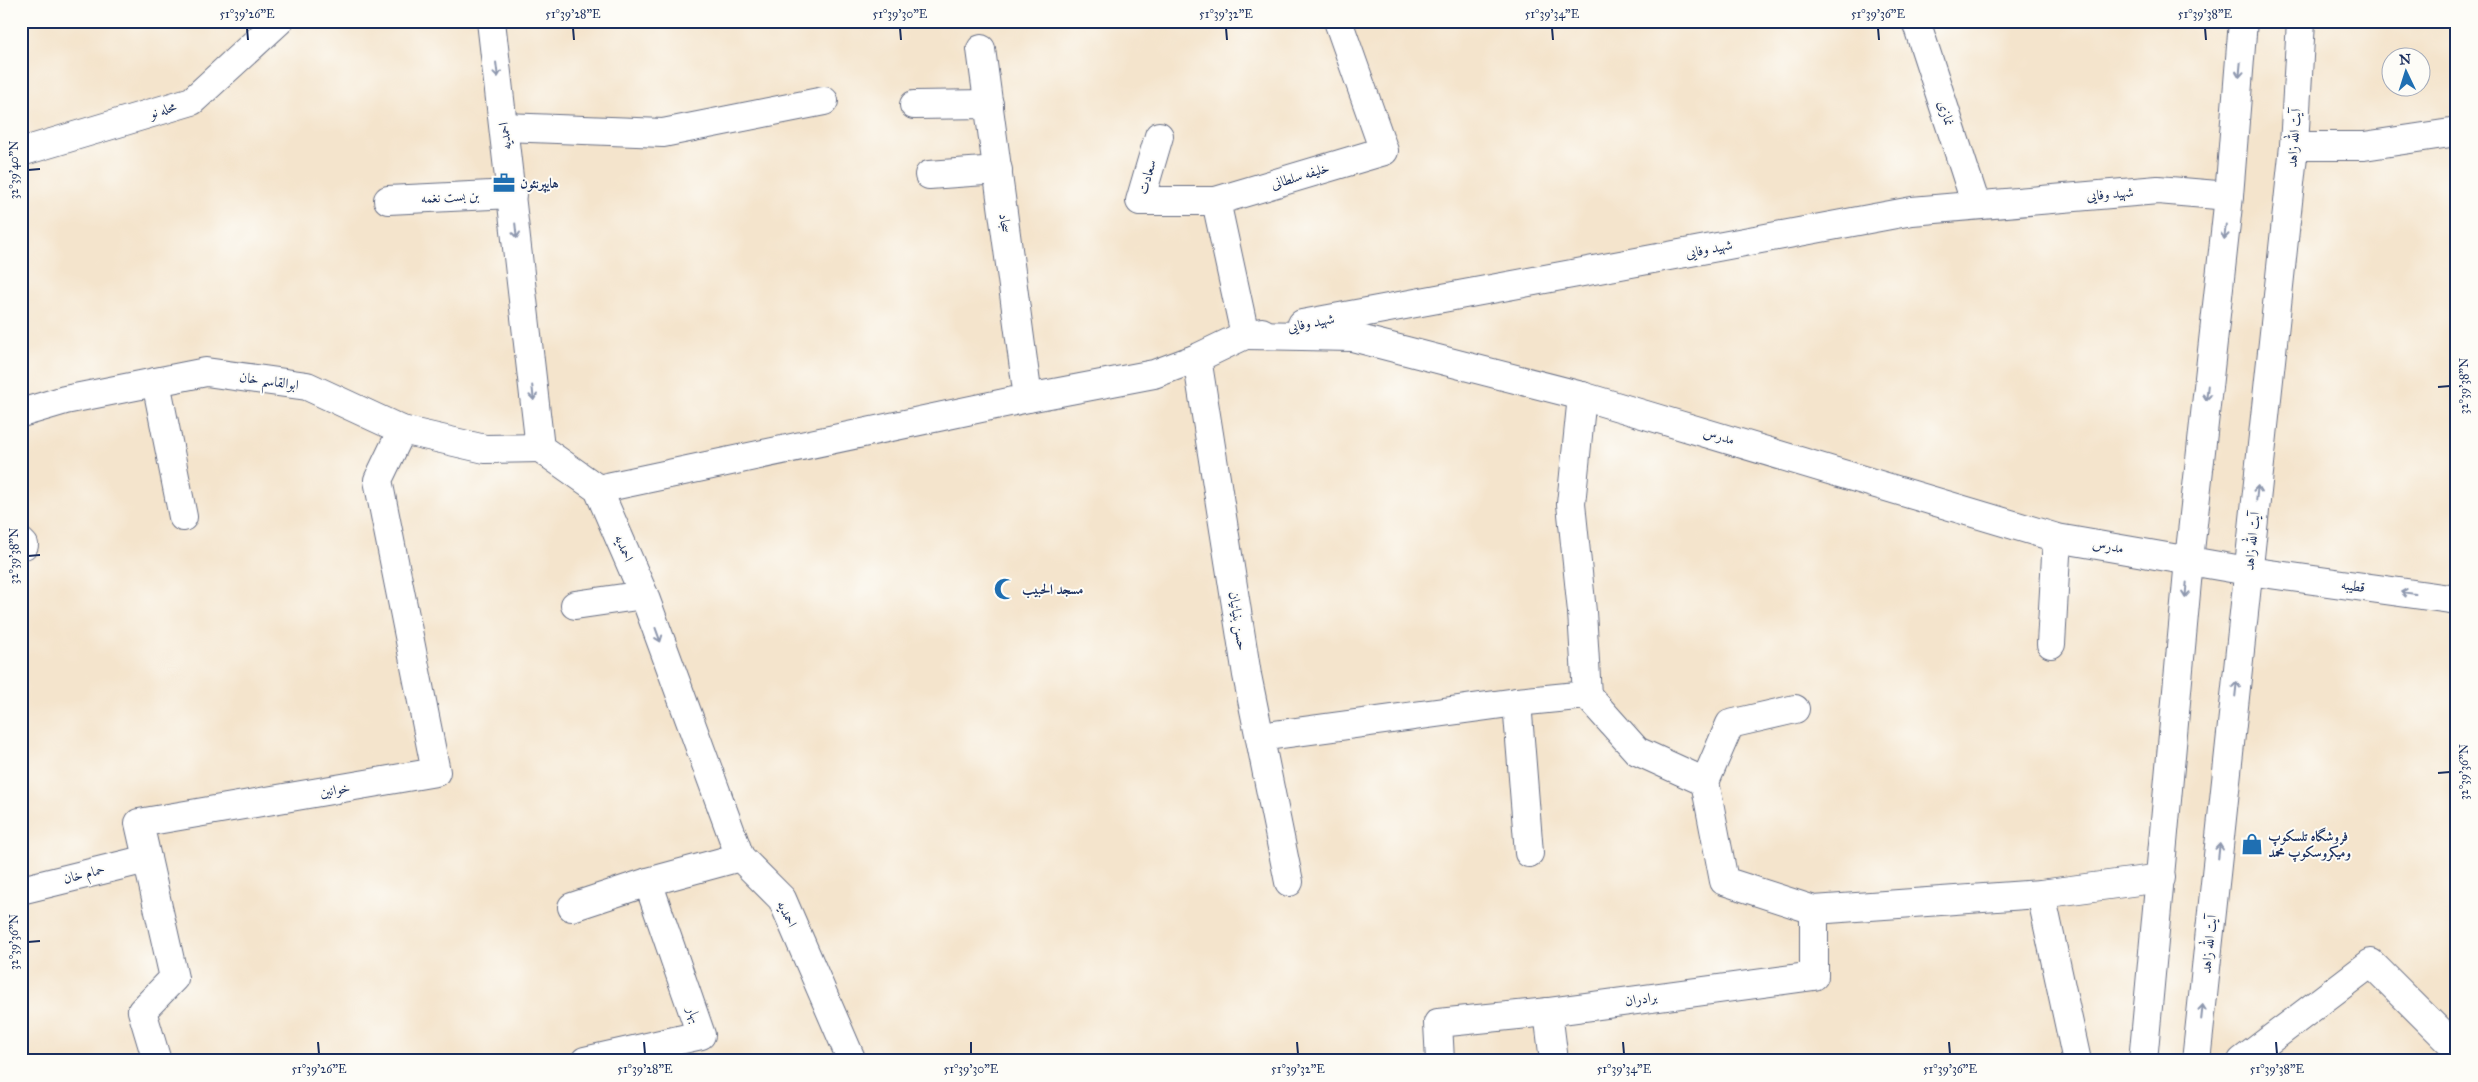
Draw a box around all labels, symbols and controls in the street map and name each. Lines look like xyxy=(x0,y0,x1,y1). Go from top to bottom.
text: 51°39'26"E xyxy=(219,7,275,21)
text: 51°39'28"E xyxy=(545,7,601,21)
text: 51°39'30"E xyxy=(873,7,928,21)
text: 51°39'32"E xyxy=(1199,7,1253,21)
text: 51°39'34"E xyxy=(1525,7,1580,21)
text: 51°39'36"E xyxy=(1851,7,1905,21)
text: 51°39'38"E xyxy=(2178,7,2233,21)
north arrow xyxy=(2380,48,2430,98)
text: N xyxy=(2399,51,2412,68)
one-way arrow xyxy=(492,61,502,77)
one-way arrow xyxy=(2235,62,2244,78)
street label: محله نو xyxy=(146,98,179,123)
street label: نمازی xyxy=(1934,98,1958,128)
street label: آیت الله زاهد xyxy=(2280,106,2305,168)
street label: احمدیه xyxy=(495,121,515,151)
text: 32°39'40"N xyxy=(7,141,21,199)
street label: سعادت xyxy=(1134,158,1160,196)
street label: خلیفه سلطانی xyxy=(1269,159,1331,193)
office icon: هایپرنئون xyxy=(491,170,517,196)
place label: هایپرنئون xyxy=(520,175,559,193)
street label: شهید وفایی xyxy=(2086,183,2135,206)
street label: بن بست نغمه xyxy=(420,187,480,207)
street label: سجاد xyxy=(995,212,1015,234)
one-way arrow xyxy=(511,223,521,239)
one-way arrow xyxy=(2220,223,2230,239)
street label: شهید وفایی xyxy=(1684,236,1734,263)
street label: شهید وفایی xyxy=(1286,310,1336,337)
text: 32°39'38"N xyxy=(2457,358,2471,414)
street label: ابوالقاسم خان xyxy=(237,368,300,399)
one-way arrow xyxy=(528,384,538,400)
one-way arrow xyxy=(2202,385,2212,401)
street label: مدرس xyxy=(1702,423,1736,449)
one-way arrow xyxy=(2252,485,2262,501)
street label: آیت الله زاهد xyxy=(2237,509,2264,571)
text: 32°39'38"N xyxy=(7,528,21,584)
street label: احمدیه xyxy=(611,532,637,564)
street label: مدرس xyxy=(2091,535,2125,557)
mosque icon: مسجد الحبیب xyxy=(992,576,1018,602)
street label: قطیبه xyxy=(2340,576,2366,596)
place label: مسجد الحبیب xyxy=(1022,581,1084,599)
one-way arrow xyxy=(2181,581,2191,597)
one-way arrow xyxy=(2401,588,2417,598)
street label: حسن بنیانیان xyxy=(1224,590,1251,652)
one-way arrow xyxy=(654,627,663,642)
one-way arrow xyxy=(2231,681,2241,697)
text: 32°39'36"N xyxy=(2457,744,2471,800)
street label: خوانین xyxy=(319,779,351,801)
place label: فروشگاه تلسکوپ ومیکروسکوپ محمد xyxy=(2268,827,2351,862)
shop icon: فروشگاه تلسکوپ ومیکروسکوپ محمد xyxy=(2239,831,2265,857)
one-way arrow xyxy=(2214,843,2224,859)
street label: حمام خان xyxy=(61,861,108,891)
street label: احمدیه xyxy=(773,898,801,930)
street label: آیت الله زاهد xyxy=(2194,912,2221,974)
text: 32°39'36"N xyxy=(7,914,21,970)
street label: برادران xyxy=(1624,988,1659,1010)
street label: بهار xyxy=(682,1003,705,1026)
one-way arrow xyxy=(2197,1005,2206,1021)
text: 51°39'26"E xyxy=(291,1062,347,1076)
text: 51°39'28"E xyxy=(617,1062,673,1076)
text: 51°39'30"E xyxy=(944,1062,999,1076)
text: 51°39'32"E xyxy=(1271,1062,1325,1076)
text: 51°39'34"E xyxy=(1597,1062,1652,1076)
text: 51°39'36"E xyxy=(1923,1062,1977,1076)
text: 51°39'38"E xyxy=(2250,1062,2305,1076)

